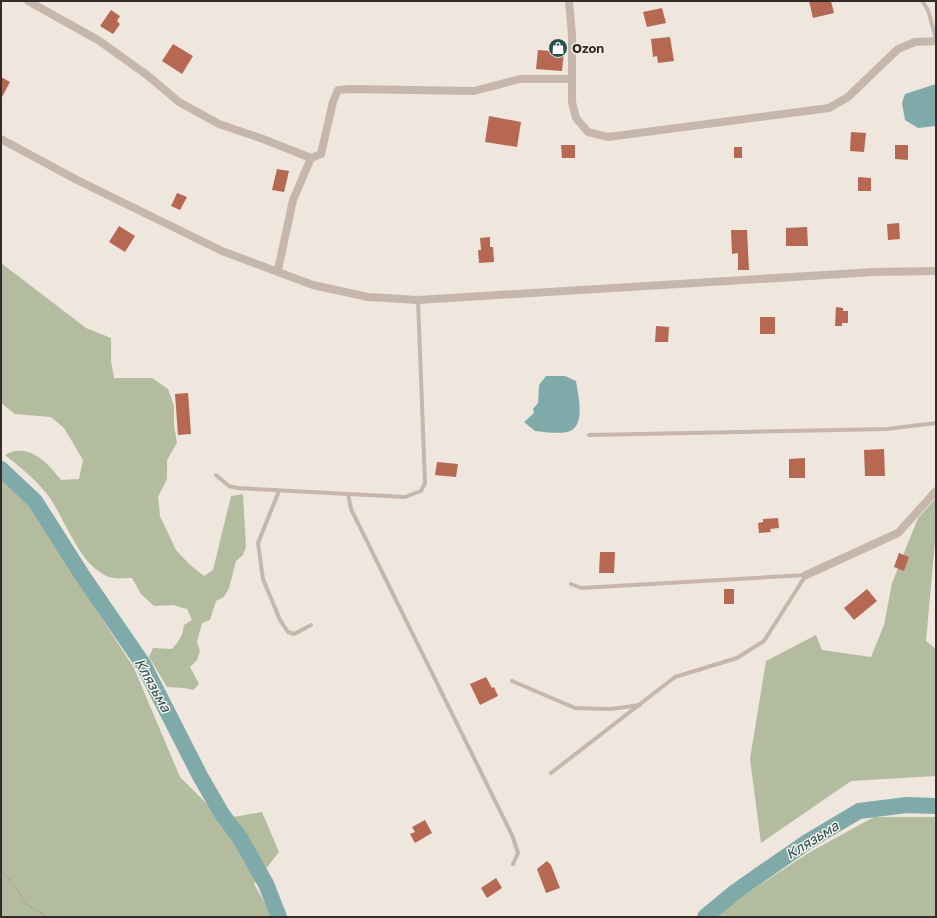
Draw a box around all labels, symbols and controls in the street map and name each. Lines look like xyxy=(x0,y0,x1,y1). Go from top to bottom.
shop icon: Ozon xyxy=(547,37,569,59)
place label: Ozon xyxy=(572,40,604,56)
water label: Клязьма xyxy=(132,655,176,716)
water label: Клязьма xyxy=(782,816,842,862)

